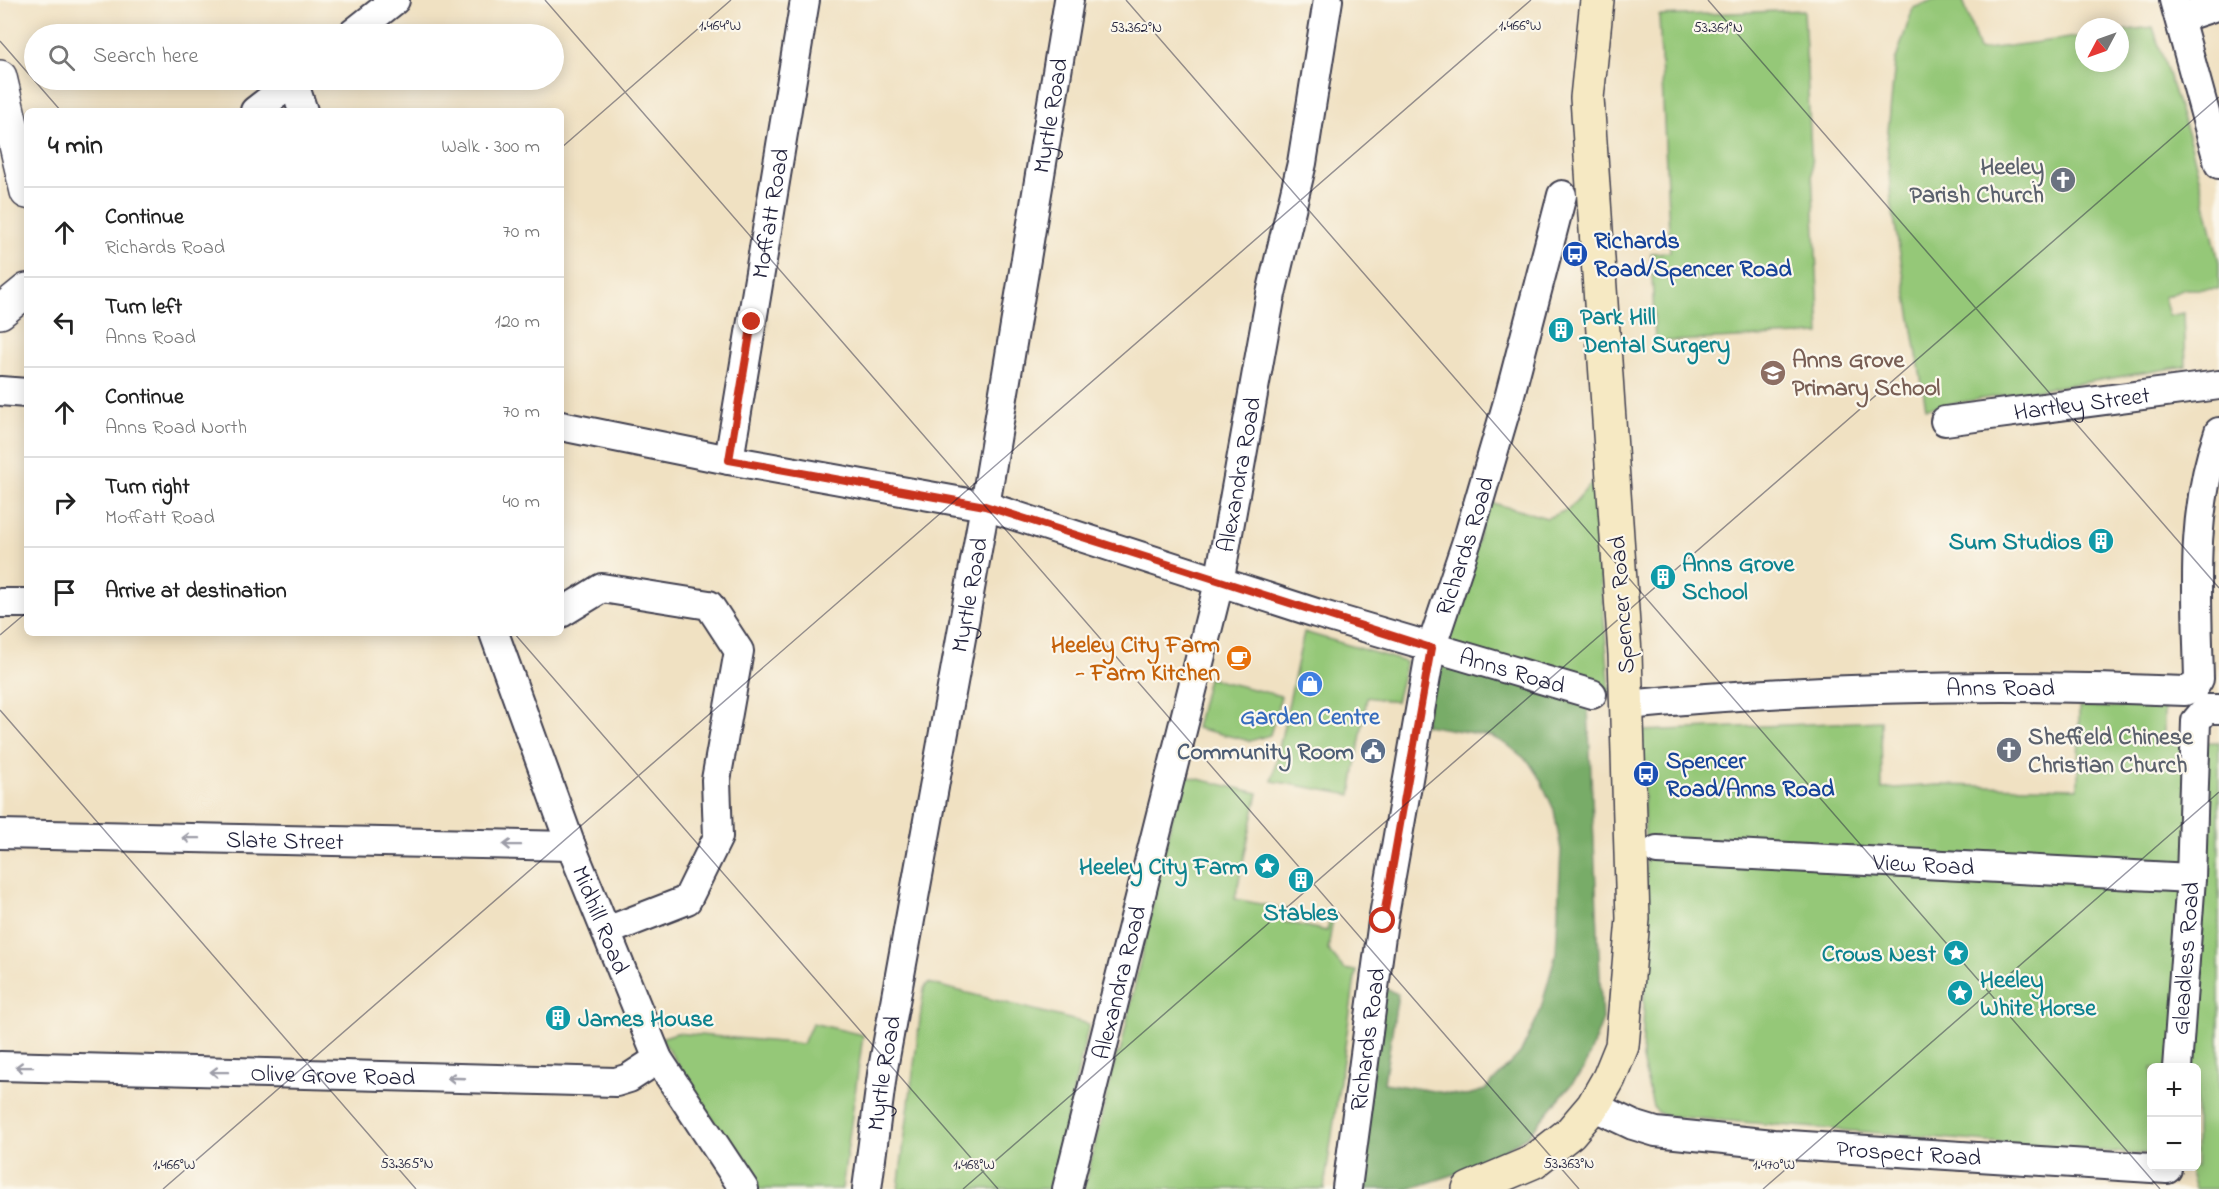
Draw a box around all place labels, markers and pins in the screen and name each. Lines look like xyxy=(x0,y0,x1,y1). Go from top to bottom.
place label: Heeley Parish Church xyxy=(1909,151,2044,214)
church icon: Heeley Parish Church xyxy=(2048,165,2078,195)
place label: Richards Road/Spencer Road xyxy=(1594,225,1792,288)
bus stop icon: Richards Road/Spencer Road xyxy=(1560,239,1590,269)
place label: Park Hill Dental Surgery xyxy=(1579,301,1730,365)
building icon: Park Hill Dental Surgery xyxy=(1546,315,1576,345)
place label: Anns Grove Primary School xyxy=(1792,344,1940,408)
school or university icon: Anns Grove Primary School xyxy=(1758,358,1788,388)
place label: Sum Studios xyxy=(1949,526,2082,561)
building icon: Sum Studios xyxy=(2086,526,2116,556)
place label: Anns Grove School xyxy=(1682,548,1796,611)
building icon: Anns Grove School xyxy=(1648,562,1678,592)
place label: Heeley City Farm - Farm Kitchen xyxy=(1051,629,1220,692)
cafe icon: Heeley City Farm - Farm Kitchen xyxy=(1224,643,1254,673)
shop icon: Garden Centre xyxy=(1295,669,1325,699)
place label: Garden Centre xyxy=(1240,701,1381,736)
place label: Sheffield Chinese Christian Church xyxy=(2028,721,2194,784)
church icon: Sheffield Chinese Christian Church xyxy=(1994,735,2024,765)
place label: Community Room xyxy=(1177,736,1354,772)
public building icon: Community Room xyxy=(1358,736,1388,766)
place label: Spencer Road/Anns Road xyxy=(1666,745,1835,808)
bus stop icon: Spencer Road/Anns Road xyxy=(1631,759,1661,789)
place label: Heeley City Farm xyxy=(1079,851,1248,887)
place icon: Heeley City Farm xyxy=(1252,851,1282,881)
building icon: Stables xyxy=(1286,865,1316,895)
place label: Stables xyxy=(1263,897,1339,932)
place label: Crows Nest xyxy=(1822,938,1937,973)
place icon: Crows Nest xyxy=(1941,938,1971,968)
place label: Heeley White Horse xyxy=(1980,964,2097,1027)
place icon: Heeley White Horse xyxy=(1945,978,1975,1008)
building icon: James House xyxy=(543,1003,573,1033)
place label: James House xyxy=(578,1003,715,1038)

